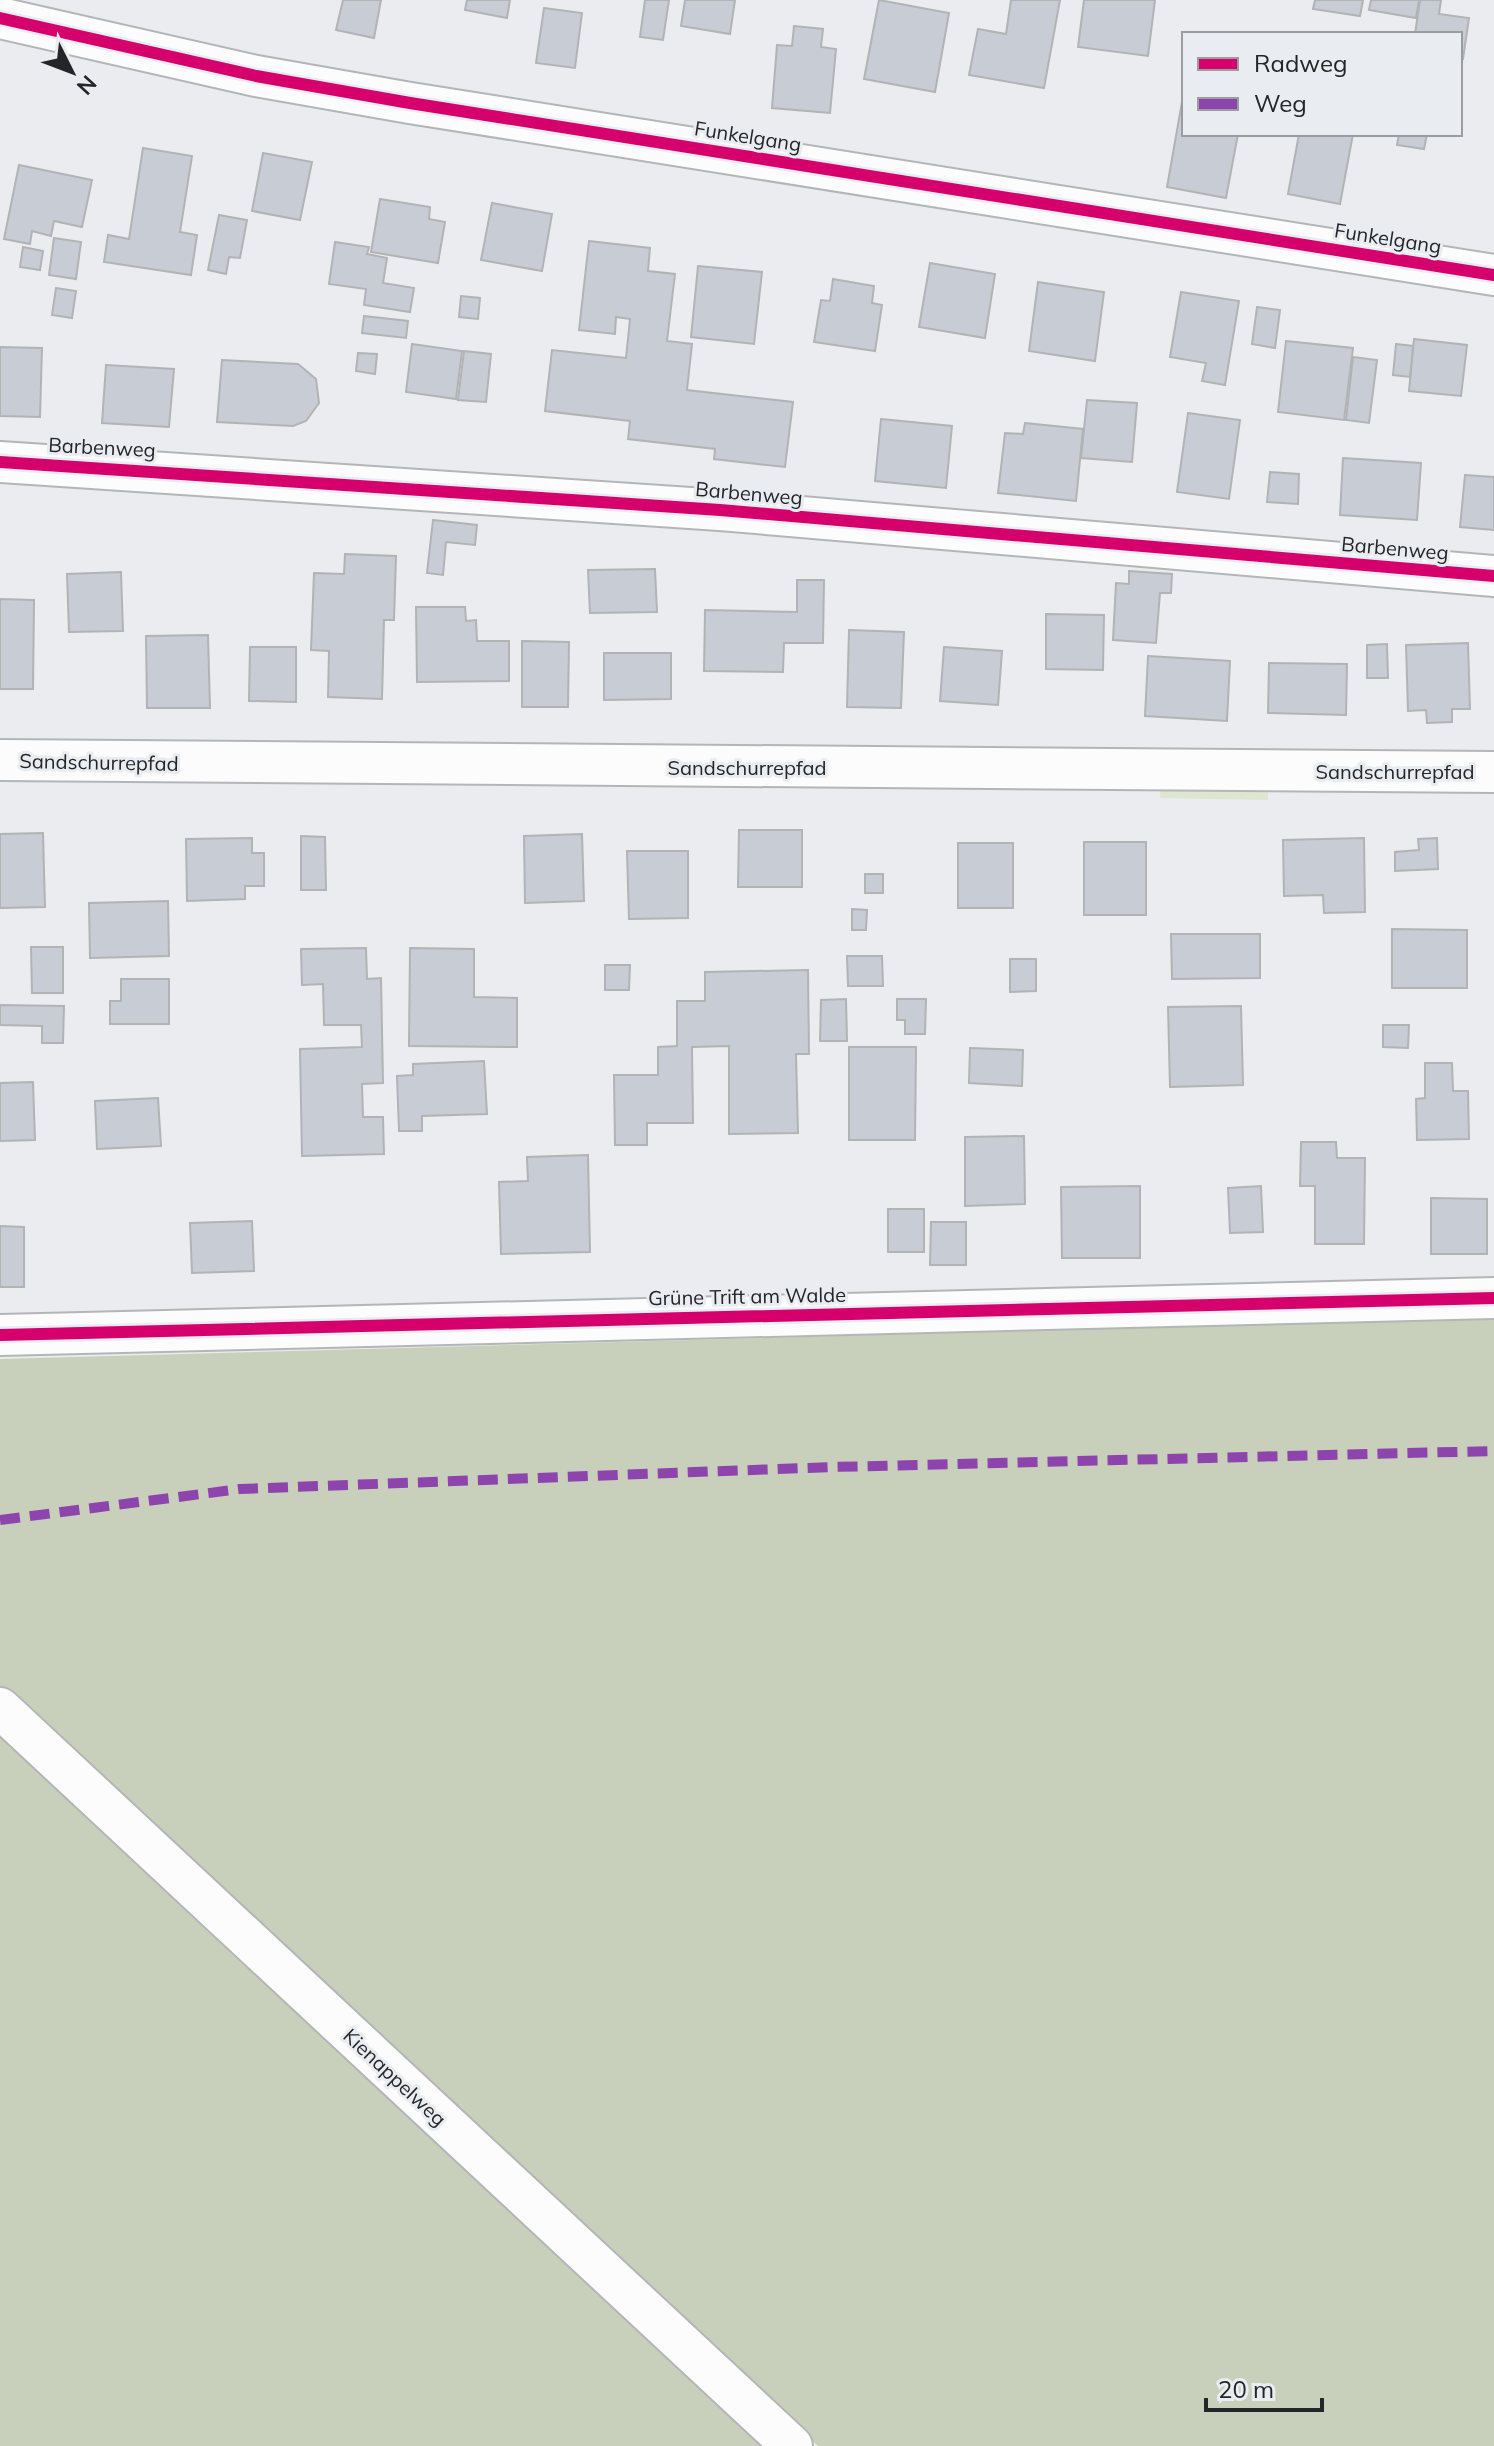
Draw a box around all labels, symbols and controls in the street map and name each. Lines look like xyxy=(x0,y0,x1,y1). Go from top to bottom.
north arrow xyxy=(32,32,112,112)
legend xyxy=(1182,32,1462,136)
text: Radweg xyxy=(1254,48,1348,78)
text: N xyxy=(71,70,103,101)
text: Weg xyxy=(1254,88,1307,118)
street label: Funkelgang xyxy=(693,115,803,157)
street label: Funkelgang xyxy=(1333,217,1443,259)
street label: Barbenweg xyxy=(48,432,156,462)
street label: Barbenweg xyxy=(694,476,804,510)
street label: Barbenweg xyxy=(1340,531,1450,565)
street label: Sandschurrepfad xyxy=(19,748,179,776)
street label: Sandschurrepfad xyxy=(667,755,827,780)
street label: Sandschurrepfad xyxy=(1315,759,1475,784)
street label: Grüne Trift am Walde xyxy=(648,1282,846,1310)
street label: Kienappelweg xyxy=(338,2023,452,2131)
scale bar xyxy=(1206,2362,1322,2412)
text: 20 m xyxy=(1218,2374,1274,2404)

